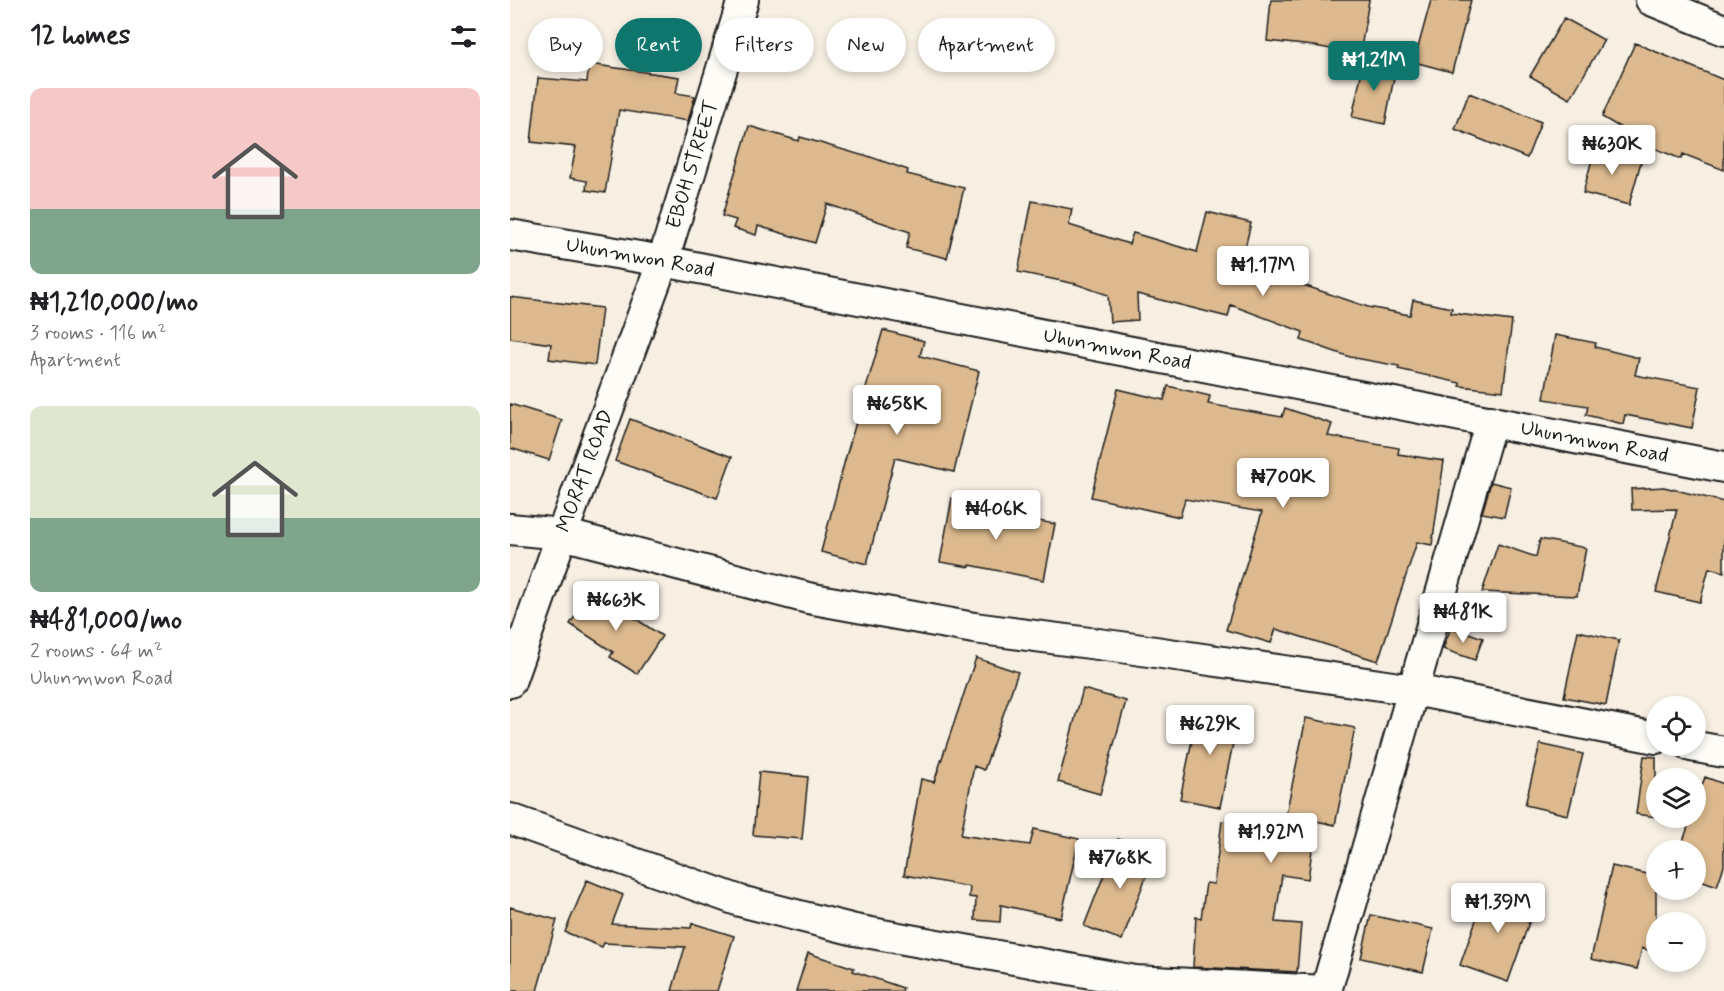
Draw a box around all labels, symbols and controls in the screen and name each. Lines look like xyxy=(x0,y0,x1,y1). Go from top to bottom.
chip: Buy xyxy=(528,18,603,72)
chip: Rent xyxy=(615,18,702,72)
chip: Filters xyxy=(714,18,814,72)
chip: New xyxy=(826,18,906,72)
chip: Apartment xyxy=(918,18,1055,72)
text: 12 homes xyxy=(30,19,130,53)
icon: filters xyxy=(447,20,480,53)
pin: ₦1.21M xyxy=(1325,41,1423,92)
text: ₦1.21M xyxy=(1342,47,1406,74)
street label: EBOH STREET xyxy=(660,96,726,232)
pin: ₦630K xyxy=(1570,125,1654,176)
icon: home xyxy=(201,127,309,235)
text: ₦630K xyxy=(1582,131,1642,158)
street label: Uhunmwon Road xyxy=(564,231,716,285)
pin: ₦1.17M xyxy=(1214,246,1312,297)
text: ₦1.17M xyxy=(1231,252,1295,279)
text: ₦1,210,000/mo xyxy=(30,286,198,320)
text: 3 rooms · 116 m² xyxy=(30,320,166,347)
street label: Uhunmwon Road xyxy=(1041,321,1194,377)
text: Apartment xyxy=(30,347,121,374)
pin: ₦658K xyxy=(855,385,939,436)
text: ₦658K xyxy=(867,391,927,418)
street label: MORAT ROAD xyxy=(550,406,621,536)
street label: Uhunmwon Road xyxy=(1518,414,1671,470)
icon: home xyxy=(201,445,309,553)
pin: ₦700K xyxy=(1241,458,1325,509)
text: ₦700K xyxy=(1251,464,1315,491)
pin: ₦406K xyxy=(954,490,1038,541)
text: ₦406K xyxy=(965,496,1027,523)
pin: ₦663K xyxy=(574,581,658,632)
text: ₦663K xyxy=(587,587,645,614)
pin: ₦481K xyxy=(1421,593,1505,644)
text: ₦481K xyxy=(1434,599,1492,626)
text: ₦481,000/mo xyxy=(30,604,182,638)
text: 2 rooms · 64 m² xyxy=(30,638,163,665)
text: Uhunmwon Road xyxy=(30,665,173,692)
map controls xyxy=(1646,696,1706,972)
button: locate xyxy=(1646,696,1706,756)
pin: ₦629K xyxy=(1168,705,1252,756)
text: ₦629K xyxy=(1180,711,1240,738)
button: layers xyxy=(1646,768,1706,828)
pin: ₦1.92M xyxy=(1222,813,1320,864)
text: ₦1.92M xyxy=(1238,819,1304,846)
pin: ₦768K xyxy=(1078,839,1162,890)
button: + xyxy=(1646,840,1706,900)
text: ₦768K xyxy=(1089,845,1151,872)
pin: ₦1.39M xyxy=(1449,883,1547,934)
text: ₦1.39M xyxy=(1465,889,1531,916)
button: − xyxy=(1646,912,1706,972)

